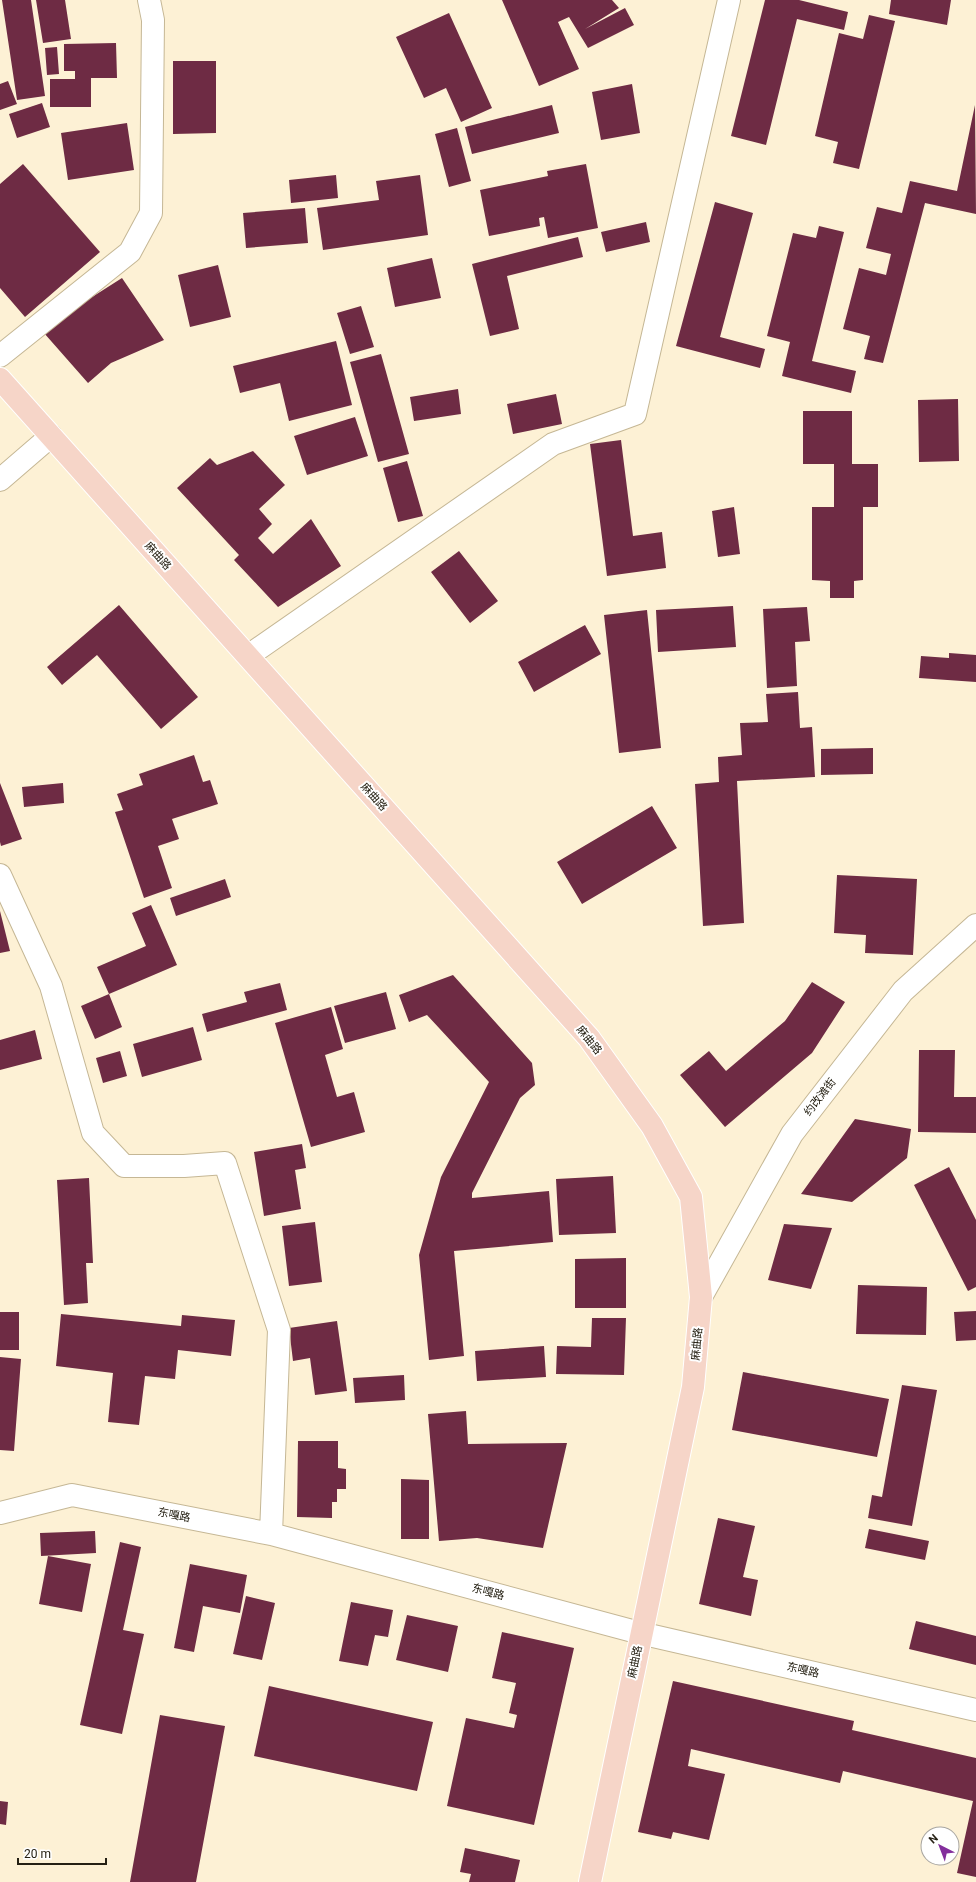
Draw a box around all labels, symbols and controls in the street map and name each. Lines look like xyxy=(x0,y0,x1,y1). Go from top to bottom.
street label: 麻曲路 xyxy=(142,539,174,573)
street label: 麻曲路 xyxy=(358,780,390,814)
street label: 麻曲路 xyxy=(574,1023,604,1057)
street label: 约改滩街 xyxy=(801,1076,839,1118)
street label: 麻曲路 xyxy=(689,1327,705,1361)
street label: 东嘎路 xyxy=(157,1505,191,1525)
street label: 东嘎路 xyxy=(470,1581,506,1603)
street label: 麻曲路 xyxy=(625,1645,645,1679)
street label: 东嘎路 xyxy=(785,1660,821,1680)
north arrow xyxy=(920,1826,960,1866)
text: N xyxy=(926,1831,941,1846)
scale bar xyxy=(18,1840,106,1866)
text: 20 m xyxy=(24,1847,51,1861)

